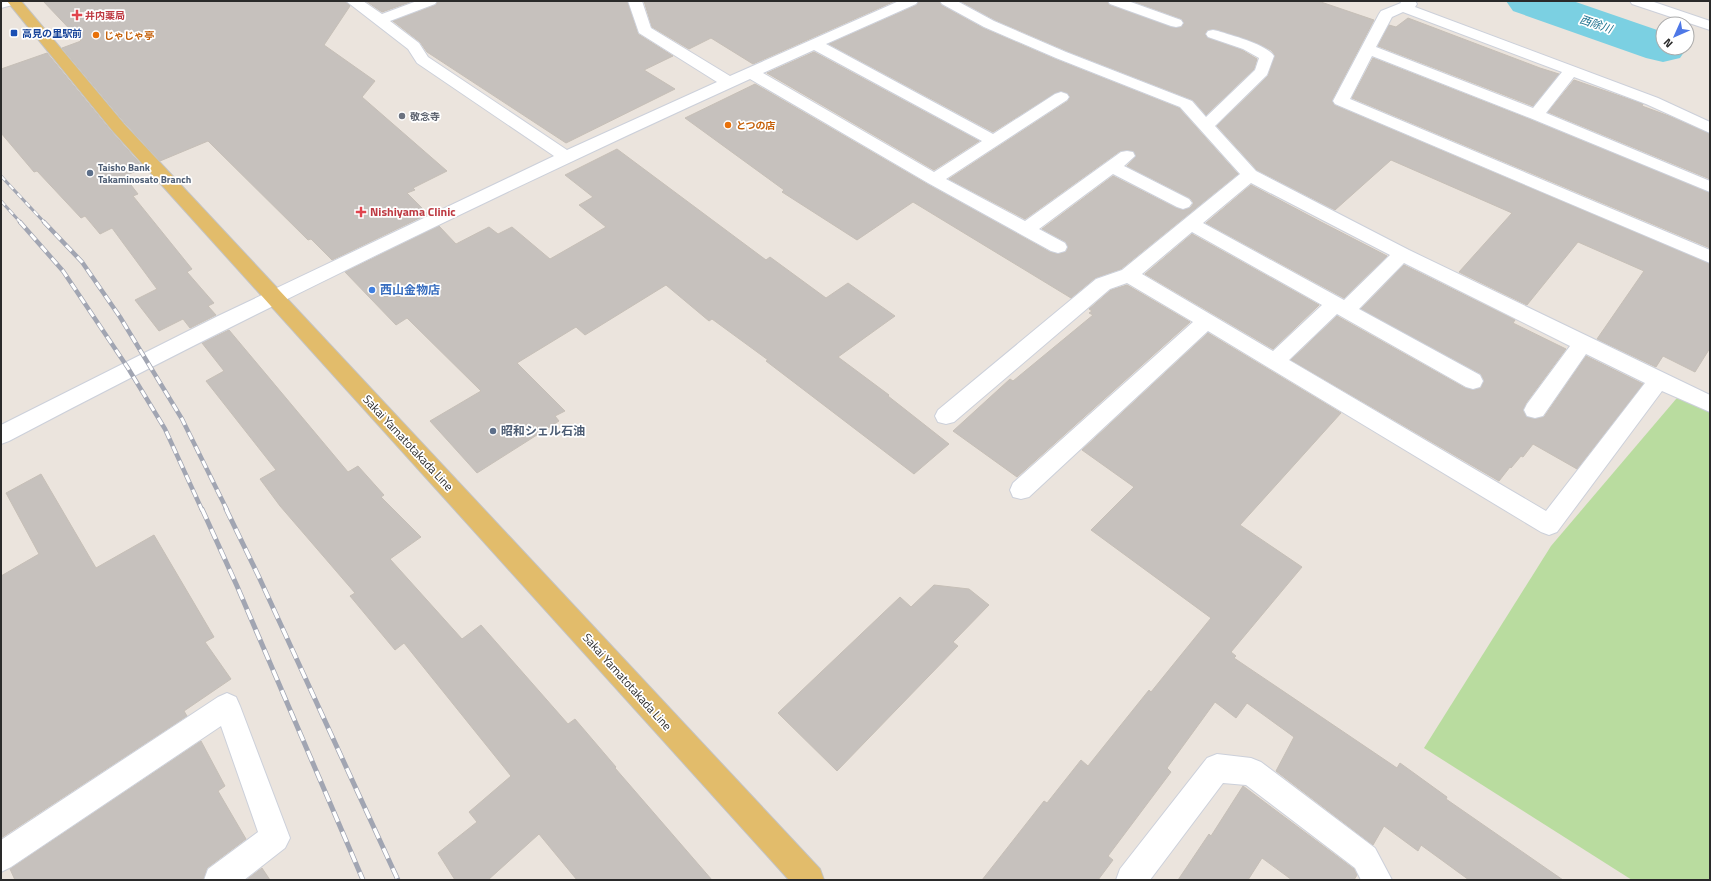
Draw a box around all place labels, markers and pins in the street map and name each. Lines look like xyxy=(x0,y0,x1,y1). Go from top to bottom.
place label: 井内薬局 xyxy=(85,8,125,23)
marker: 井内薬局 xyxy=(72,10,82,20)
place label: 高見の里駅前 xyxy=(22,26,82,41)
marker: 高見の里駅前 xyxy=(9,28,19,38)
place label: じゃじゃ亭 xyxy=(104,28,154,43)
marker: じゃじゃ亭 xyxy=(91,30,101,40)
place label: 敬念寺 xyxy=(410,109,440,124)
marker: 敬念寺 xyxy=(397,111,407,121)
place label: とつの店 xyxy=(736,118,776,133)
marker: とつの店 xyxy=(723,120,733,130)
place label: Taisho Bank Takaminosato Branch xyxy=(98,160,191,187)
marker: Taisho Bank Takaminosato Branch xyxy=(85,168,95,178)
place label: Nishiyama Clinic xyxy=(370,202,456,221)
marker: Nishiyama Clinic xyxy=(355,206,367,218)
place label: 西山金物店 xyxy=(380,280,440,299)
marker: 西山金物店 xyxy=(367,285,377,295)
place label: 昭和シェル石油 xyxy=(501,421,585,440)
marker: 昭和シェル石油 xyxy=(488,426,498,436)

